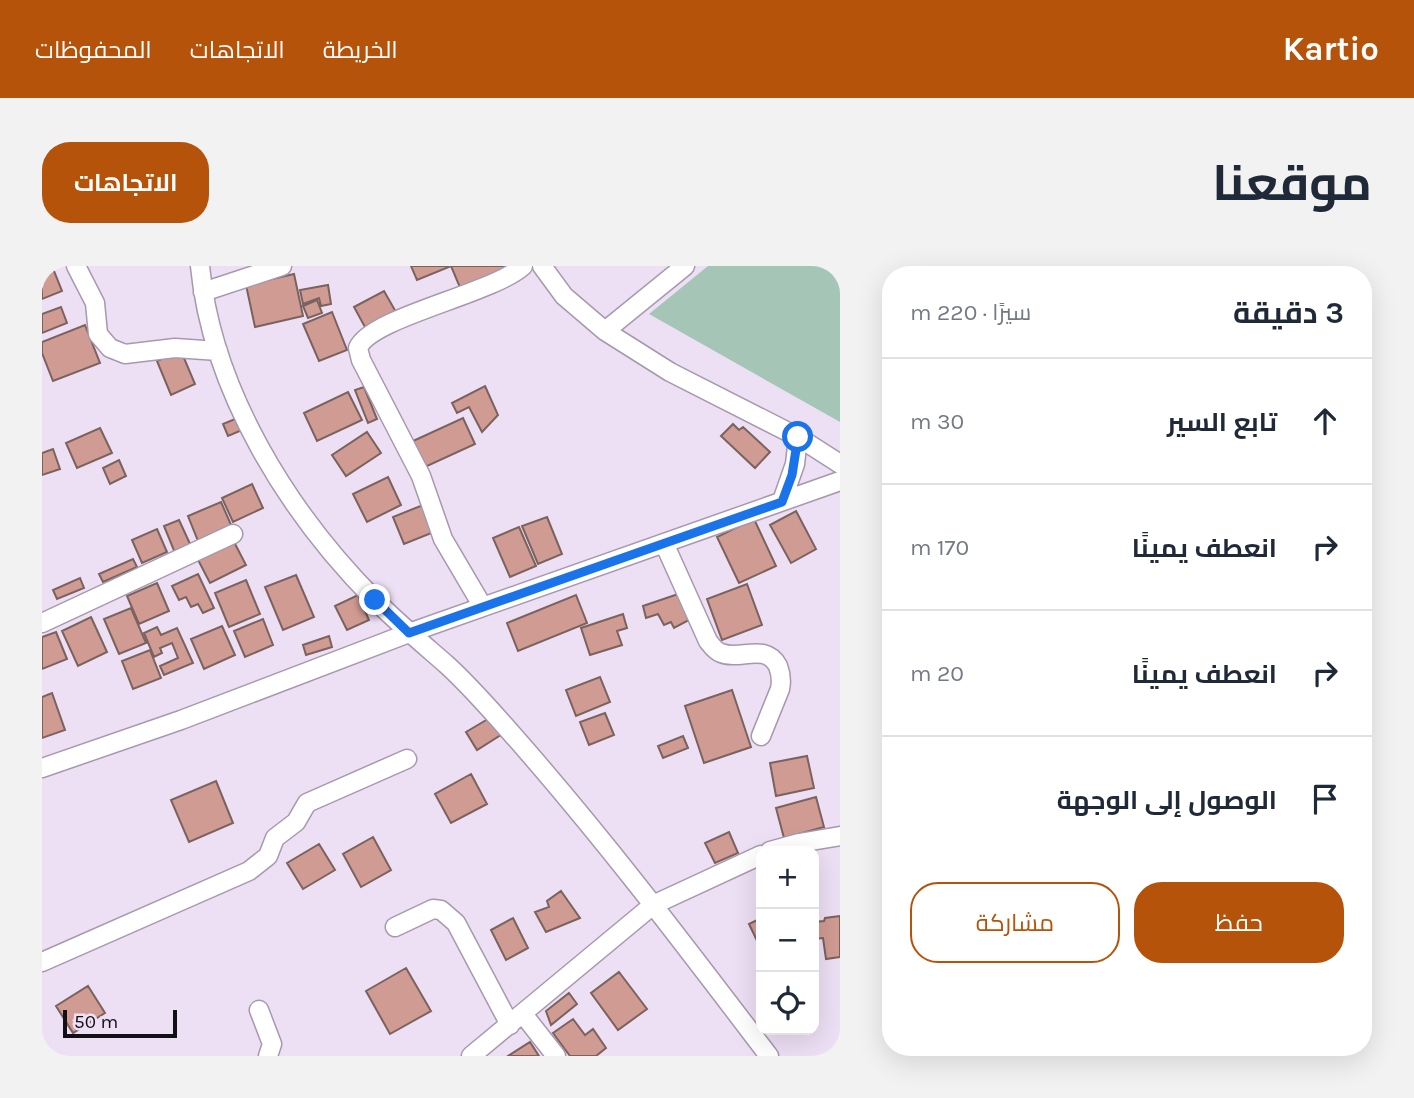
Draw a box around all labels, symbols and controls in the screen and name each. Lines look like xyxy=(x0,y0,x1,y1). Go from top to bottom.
text: Kartio xyxy=(1283,30,1379,68)
text: المحفوظات xyxy=(35,36,152,64)
text: الاتجاهات xyxy=(190,36,285,64)
text: الخريطة xyxy=(323,36,398,64)
button: الاتجاهات xyxy=(42,142,209,223)
text: موقعنا xyxy=(1212,155,1372,212)
text: 3 دقيقة xyxy=(1233,295,1344,331)
text: سيرًا · 220 m xyxy=(910,299,1031,326)
icon: ahead xyxy=(1306,402,1344,440)
text: تابع السير xyxy=(1167,407,1277,438)
text: 30 m xyxy=(910,408,964,435)
route start xyxy=(782,421,813,452)
icon: right xyxy=(1306,528,1344,566)
text: انعطف يمينًا xyxy=(1132,533,1277,564)
text: 170 m xyxy=(910,534,969,561)
route end xyxy=(359,584,390,615)
icon: right xyxy=(1306,654,1344,692)
text: انعطف يمينًا xyxy=(1132,659,1277,690)
text: 20 m xyxy=(910,660,964,687)
icon: arrive xyxy=(1306,780,1344,818)
text: الوصول إلى الوجهة xyxy=(1057,785,1277,816)
map controls xyxy=(756,846,819,1035)
button: + xyxy=(756,846,819,909)
button: مشاركة xyxy=(910,882,1120,963)
button: حفظ xyxy=(1134,882,1344,963)
button: − xyxy=(756,909,819,972)
button: locate xyxy=(756,972,819,1035)
scale bar xyxy=(63,1007,177,1039)
text: 50 m xyxy=(74,1011,118,1033)

